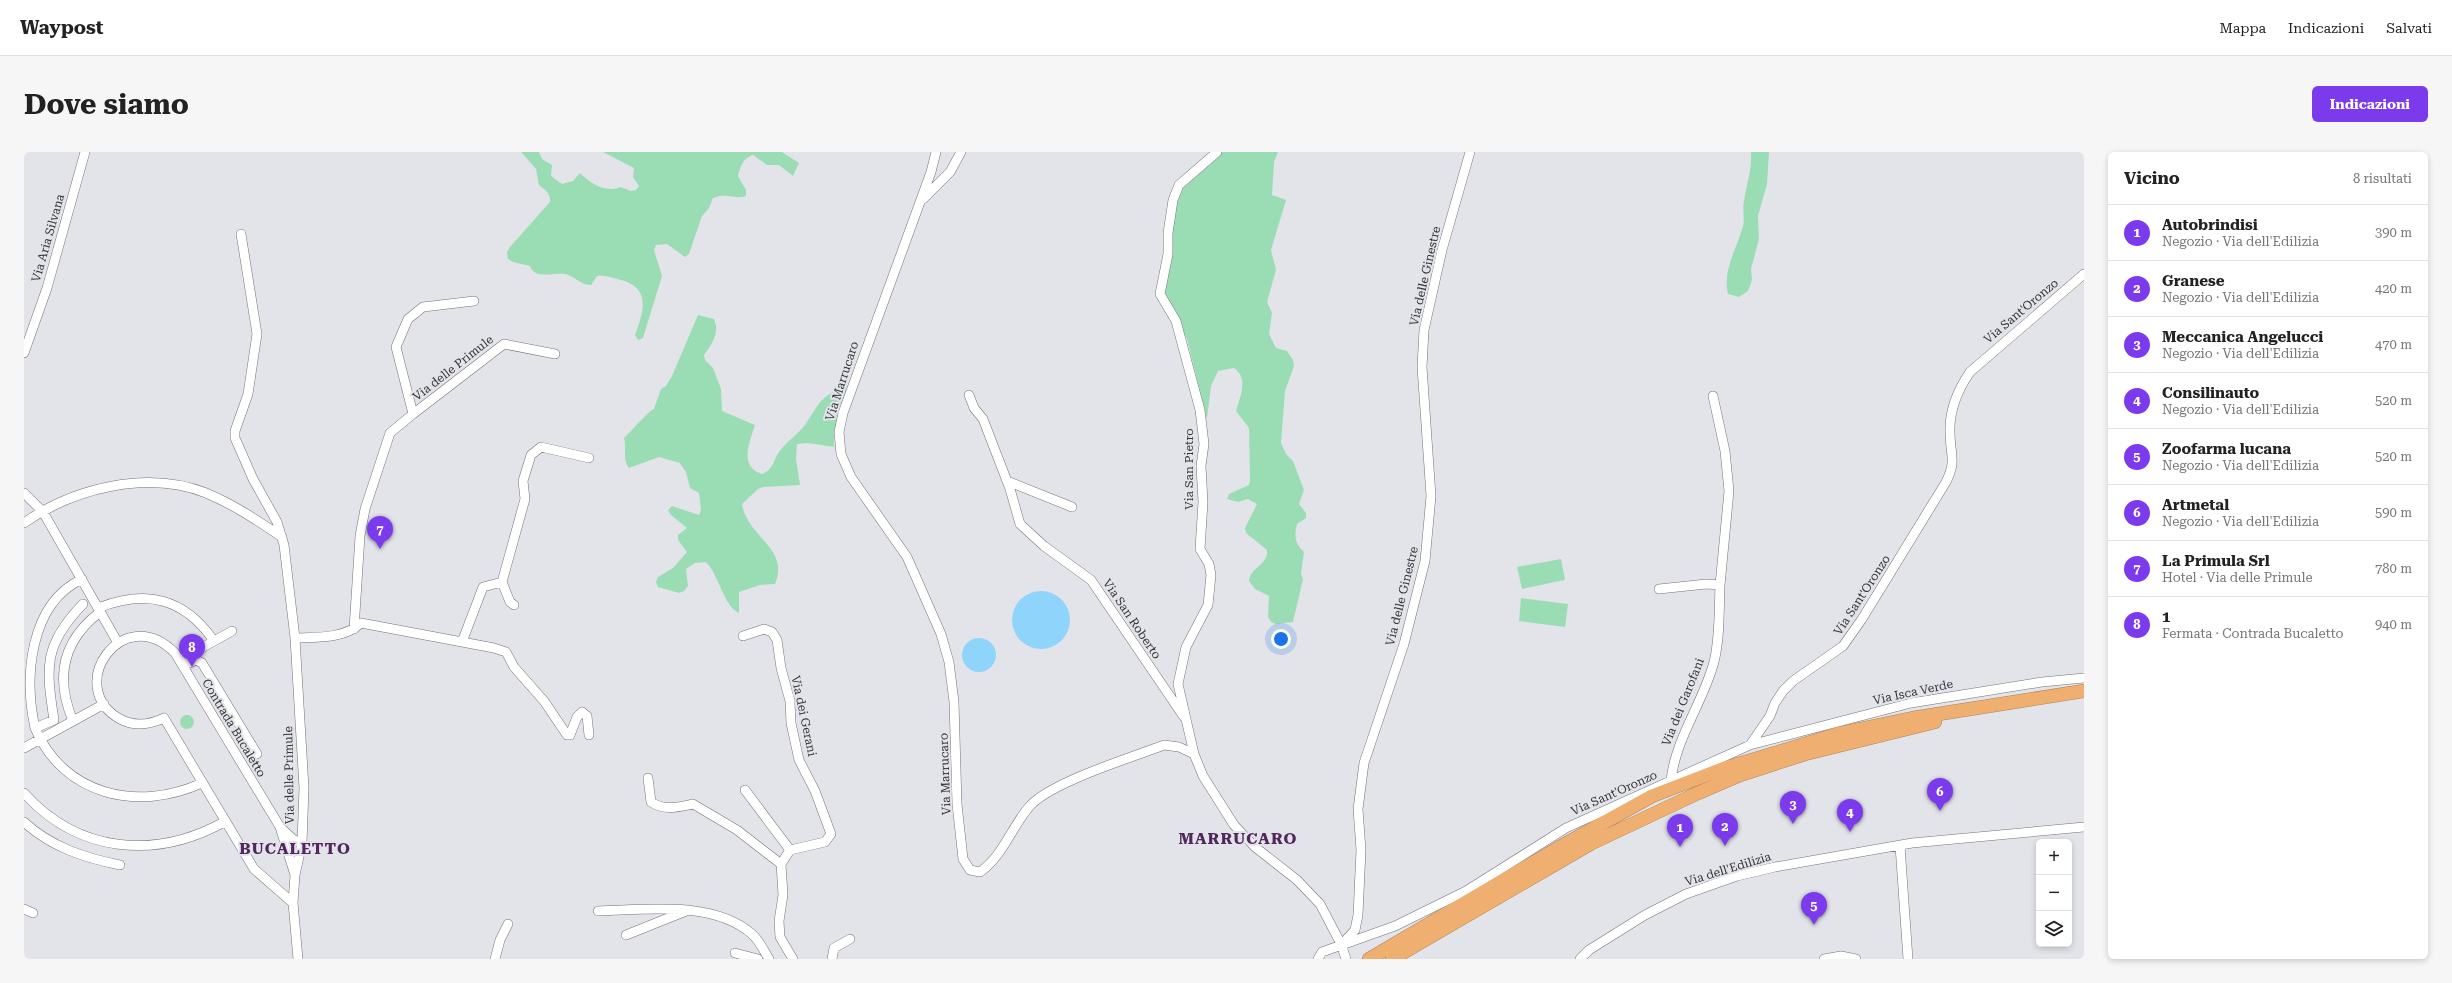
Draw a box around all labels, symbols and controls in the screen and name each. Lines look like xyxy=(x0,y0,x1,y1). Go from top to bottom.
text: Waypost xyxy=(20,16,103,39)
text: Mappa xyxy=(2219,20,2266,36)
text: Indicazioni xyxy=(2288,20,2364,36)
text: Salvati xyxy=(2386,20,2432,36)
button: Indicazioni xyxy=(2312,86,2428,122)
text: Dove siamo xyxy=(24,88,189,121)
text: Vicino xyxy=(2124,168,2180,188)
text: 8 risultati xyxy=(2353,171,2412,186)
street label: Via Aria Silvana xyxy=(29,192,67,284)
text: Autobrindisi xyxy=(2162,216,2258,234)
street label: Via delle Ginestre xyxy=(1407,224,1443,327)
text: 1 xyxy=(2133,225,2141,240)
text: 390 m xyxy=(2375,225,2412,240)
text: Negozio · Via dell'Edilizia xyxy=(2162,234,2319,249)
text: Granese xyxy=(2162,272,2225,290)
street label: Via Sant'Oronzo xyxy=(1981,276,2061,346)
text: 2 xyxy=(2133,281,2141,296)
text: 420 m xyxy=(2375,281,2412,296)
text: Negozio · Via dell'Edilizia xyxy=(2162,290,2319,305)
text: Meccanica Angelucci xyxy=(2162,328,2323,346)
street label: Via delle Primule xyxy=(410,332,496,404)
text: 3 xyxy=(2133,337,2141,352)
text: 470 m xyxy=(2375,337,2412,352)
street label: Via Marrucaro xyxy=(823,340,861,422)
text: Negozio · Via dell'Edilizia xyxy=(2162,346,2319,361)
text: Consilinauto xyxy=(2162,384,2259,402)
text: 4 xyxy=(2133,393,2141,408)
text: 520 m xyxy=(2375,393,2412,408)
text: Negozio · Via dell'Edilizia xyxy=(2162,402,2319,417)
street label: Via San Pietro xyxy=(1182,428,1196,510)
text: Zoofarma lucana xyxy=(2162,440,2291,458)
text: 5 xyxy=(2133,449,2141,464)
text: 520 m xyxy=(2375,449,2412,464)
text: Negozio · Via dell'Edilizia xyxy=(2162,458,2319,473)
text: Artmetal xyxy=(2162,496,2229,514)
text: 6 xyxy=(2133,505,2141,520)
text: 590 m xyxy=(2375,505,2412,520)
text: Negozio · Via dell'Edilizia xyxy=(2162,514,2319,529)
pin: 7 xyxy=(367,516,393,549)
street label: Via delle Ginestre xyxy=(1383,544,1421,647)
street label: Via Sant'Oronzo xyxy=(1831,552,1893,638)
text: La Primula Srl xyxy=(2162,552,2270,570)
text: 7 xyxy=(2133,561,2141,576)
text: 780 m xyxy=(2375,561,2412,576)
text: Hotel · Via delle Primule xyxy=(2162,570,2313,585)
street label: Via San Roberto xyxy=(1100,576,1164,662)
text: 1 xyxy=(2162,608,2170,626)
text: 8 xyxy=(2133,617,2141,632)
text: 940 m xyxy=(2375,617,2412,632)
text: Fermata · Contrada Bucaletto xyxy=(2162,626,2343,641)
your location xyxy=(1271,629,1291,649)
pin: 8 xyxy=(179,634,205,667)
street label: Via dei Garofani xyxy=(1659,656,1707,748)
street label: Via dei Gerani xyxy=(789,674,819,758)
street label: Contrada Bucaletto xyxy=(199,676,269,780)
street label: Via Isca Verde xyxy=(1872,677,1955,707)
street label: Via delle Primule xyxy=(281,725,297,824)
street label: Via Marrucaro xyxy=(937,733,953,815)
street label: Via Sant'Oronzo xyxy=(1569,768,1659,818)
pin: 6 xyxy=(1927,778,1953,811)
pin: 3 xyxy=(1780,791,1806,824)
pin: 4 xyxy=(1837,799,1863,832)
pin: 2 xyxy=(1712,813,1738,846)
pin: 1 xyxy=(1667,814,1693,847)
district label: MARRUCARO xyxy=(1178,829,1298,848)
district label: BUCALETTO xyxy=(239,839,351,858)
map controls xyxy=(2036,839,2072,947)
button: + xyxy=(2036,839,2072,875)
street label: Via dell'Edilizia xyxy=(1683,849,1773,889)
button: − xyxy=(2036,875,2072,911)
pin: 5 xyxy=(1801,892,1827,925)
button: layers xyxy=(2036,911,2072,947)

